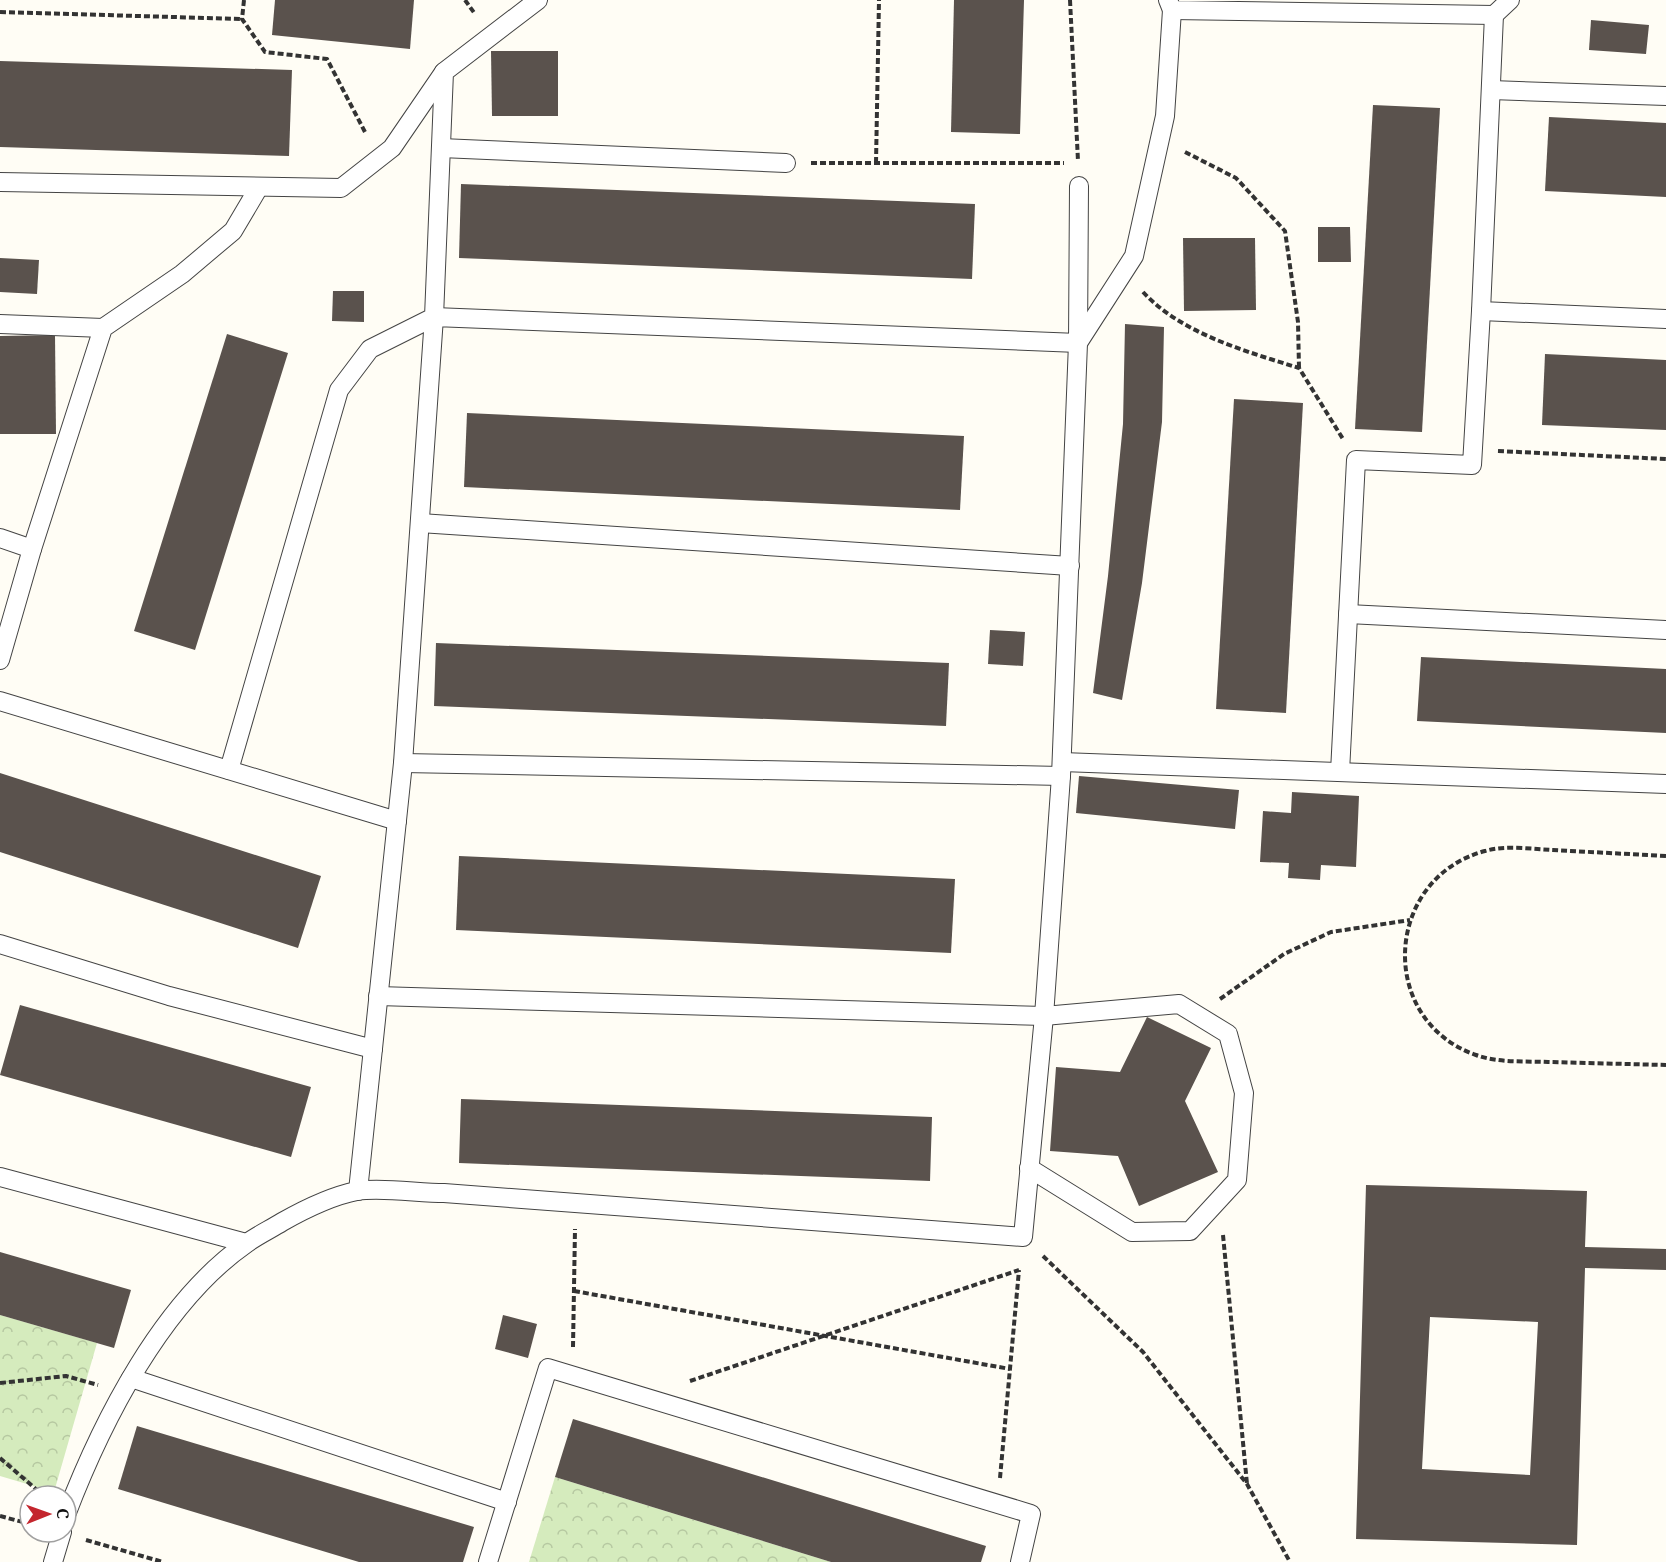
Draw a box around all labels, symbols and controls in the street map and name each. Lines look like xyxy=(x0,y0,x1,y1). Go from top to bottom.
north arrow xyxy=(18,1484,78,1544)
text: С xyxy=(52,1508,74,1519)

